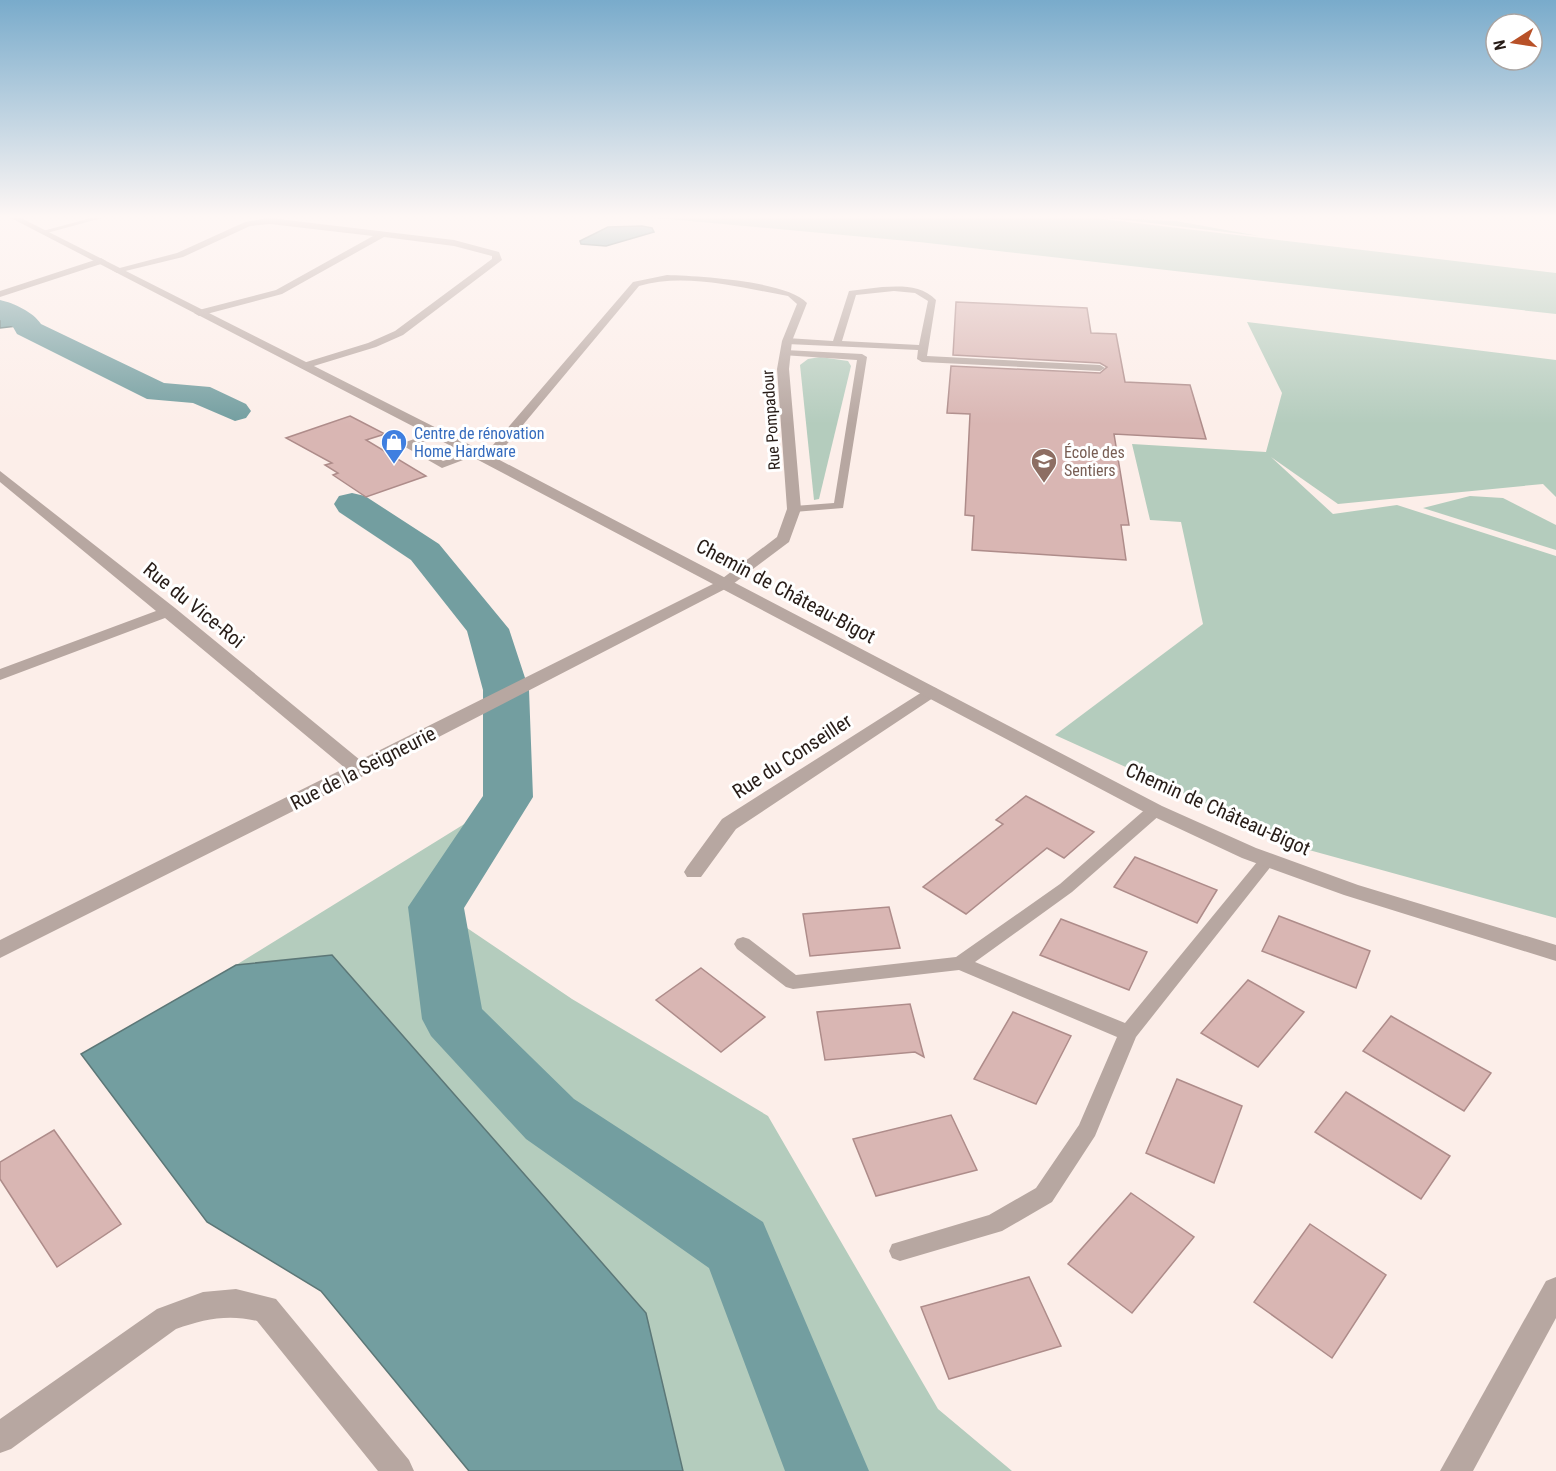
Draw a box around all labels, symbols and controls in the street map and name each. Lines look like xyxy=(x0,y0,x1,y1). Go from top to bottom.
north arrow xyxy=(1484,12,1544,72)
text: N xyxy=(1490,38,1510,52)
street label: Rue Pompadour xyxy=(758,369,784,471)
place label: Centre de rénovation Home Hardware xyxy=(414,424,545,461)
shop icon: Centre de rénovation Home Hardware xyxy=(379,427,409,465)
place label: École des Sentiers xyxy=(1064,443,1125,480)
school or university icon: École des Sentiers xyxy=(1029,446,1059,484)
street label: Chemin de Château-Bigot xyxy=(692,534,880,648)
street label: Rue du Vice-Roi xyxy=(139,557,249,653)
street label: Rue du Conseiller xyxy=(728,709,856,803)
street label: Rue de la Seigneurie xyxy=(286,721,440,815)
street label: Chemin de Château-Bigot xyxy=(1122,757,1314,861)

